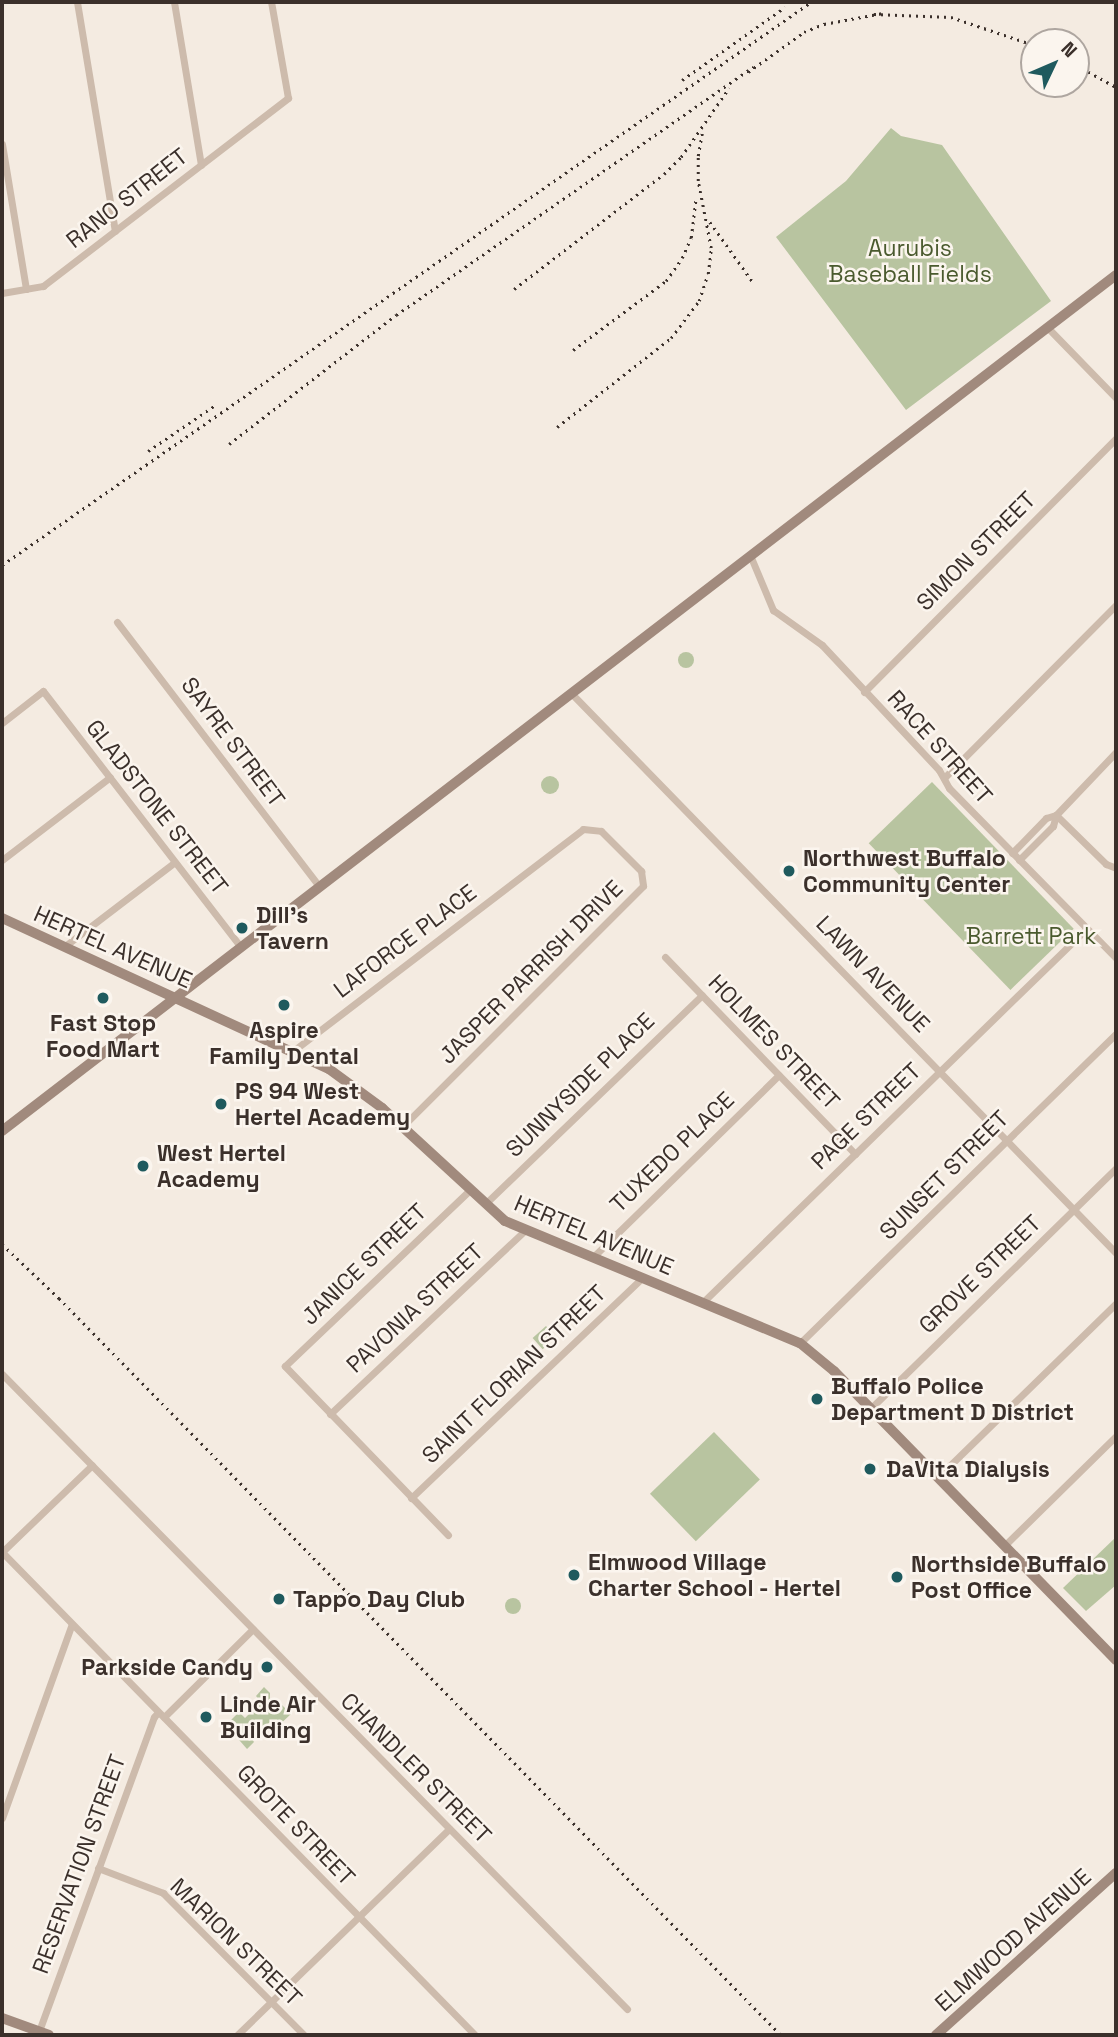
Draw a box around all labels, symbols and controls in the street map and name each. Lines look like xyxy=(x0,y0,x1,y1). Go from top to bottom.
north arrow xyxy=(1020,28,1090,98)
text: N xyxy=(1056,36,1082,63)
street label: RANO STREET xyxy=(61,142,193,254)
park label: Aurubis Baseball Fields xyxy=(828,234,992,288)
street label: SIMON STREET xyxy=(911,486,1041,616)
street label: SAYRE STREET xyxy=(175,672,291,812)
street label: RACE STREET xyxy=(882,685,998,809)
street label: GLADSTONE STREET xyxy=(80,714,234,900)
place label: Northwest Buffalo Community Center xyxy=(803,844,1010,898)
marker: Northwest Buffalo Community Center xyxy=(781,863,797,879)
street label: JASPER PARRISH DRIVE xyxy=(434,875,628,1069)
street label: LAFORCE PLACE xyxy=(328,878,482,1004)
street label: HERTEL AVENUE xyxy=(29,900,197,994)
place label: Dill's Tavern xyxy=(256,901,329,955)
street label: LAWN AVENUE xyxy=(810,910,936,1038)
marker: Dill's Tavern xyxy=(234,920,250,936)
park label: Barrett Park xyxy=(966,922,1096,950)
street label: HOLMES STREET xyxy=(703,969,845,1115)
marker: Fast Stop Food Mart xyxy=(95,990,111,1006)
marker: Aspire Family Dental xyxy=(276,997,292,1013)
street label: SUNNYSIDE PLACE xyxy=(500,1007,660,1163)
place label: Fast Stop Food Mart xyxy=(46,1009,160,1063)
place label: Aspire Family Dental xyxy=(209,1016,359,1070)
street label: PAGE STREET xyxy=(805,1057,927,1175)
place label: PS 94 West Hertel Academy xyxy=(235,1077,410,1131)
street label: TUXEDO PLACE xyxy=(604,1086,740,1218)
marker: PS 94 West Hertel Academy xyxy=(213,1096,229,1112)
street label: SUNSET STREET xyxy=(873,1104,1015,1246)
place label: West Hertel Academy xyxy=(157,1139,286,1193)
marker: West Hertel Academy xyxy=(135,1158,151,1174)
street label: HERTEL AVENUE xyxy=(510,1189,678,1281)
street label: JANICE STREET xyxy=(296,1198,432,1330)
street label: GROVE STREET xyxy=(913,1209,1047,1339)
street label: PAVONIA STREET xyxy=(341,1237,489,1379)
street label: SAINT FLORIAN STREET xyxy=(416,1279,612,1469)
place label: Buffalo Police Department D District xyxy=(831,1372,1074,1426)
marker: Buffalo Police Department D District xyxy=(809,1391,825,1407)
place label: DaVita Dialysis xyxy=(886,1455,1050,1483)
marker: DaVita Dialysis xyxy=(860,1459,880,1479)
place label: Elmwood Village Charter School - Hertel xyxy=(588,1548,842,1602)
place label: Northside Buffalo Post Office xyxy=(911,1550,1106,1604)
marker: Elmwood Village Charter School - Hertel xyxy=(566,1567,582,1583)
marker: Northside Buffalo Post Office xyxy=(889,1569,905,1585)
place label: Tappo Day Club xyxy=(293,1585,465,1613)
marker: Tappo Day Club xyxy=(271,1591,287,1607)
place label: Parkside Candy xyxy=(81,1653,253,1681)
marker: Parkside Candy xyxy=(259,1659,275,1675)
street label: CHANDLER STREET xyxy=(335,1687,497,1849)
place label: Linde Air Building xyxy=(220,1690,316,1744)
marker: Linde Air Building xyxy=(198,1709,214,1725)
street label: RESERVATION STREET xyxy=(27,1751,131,1977)
street label: GROTE STREET xyxy=(231,1759,361,1891)
street label: ELMWOOD AVENUE xyxy=(929,1863,1097,2017)
street label: MARION STREET xyxy=(165,1872,307,2012)

